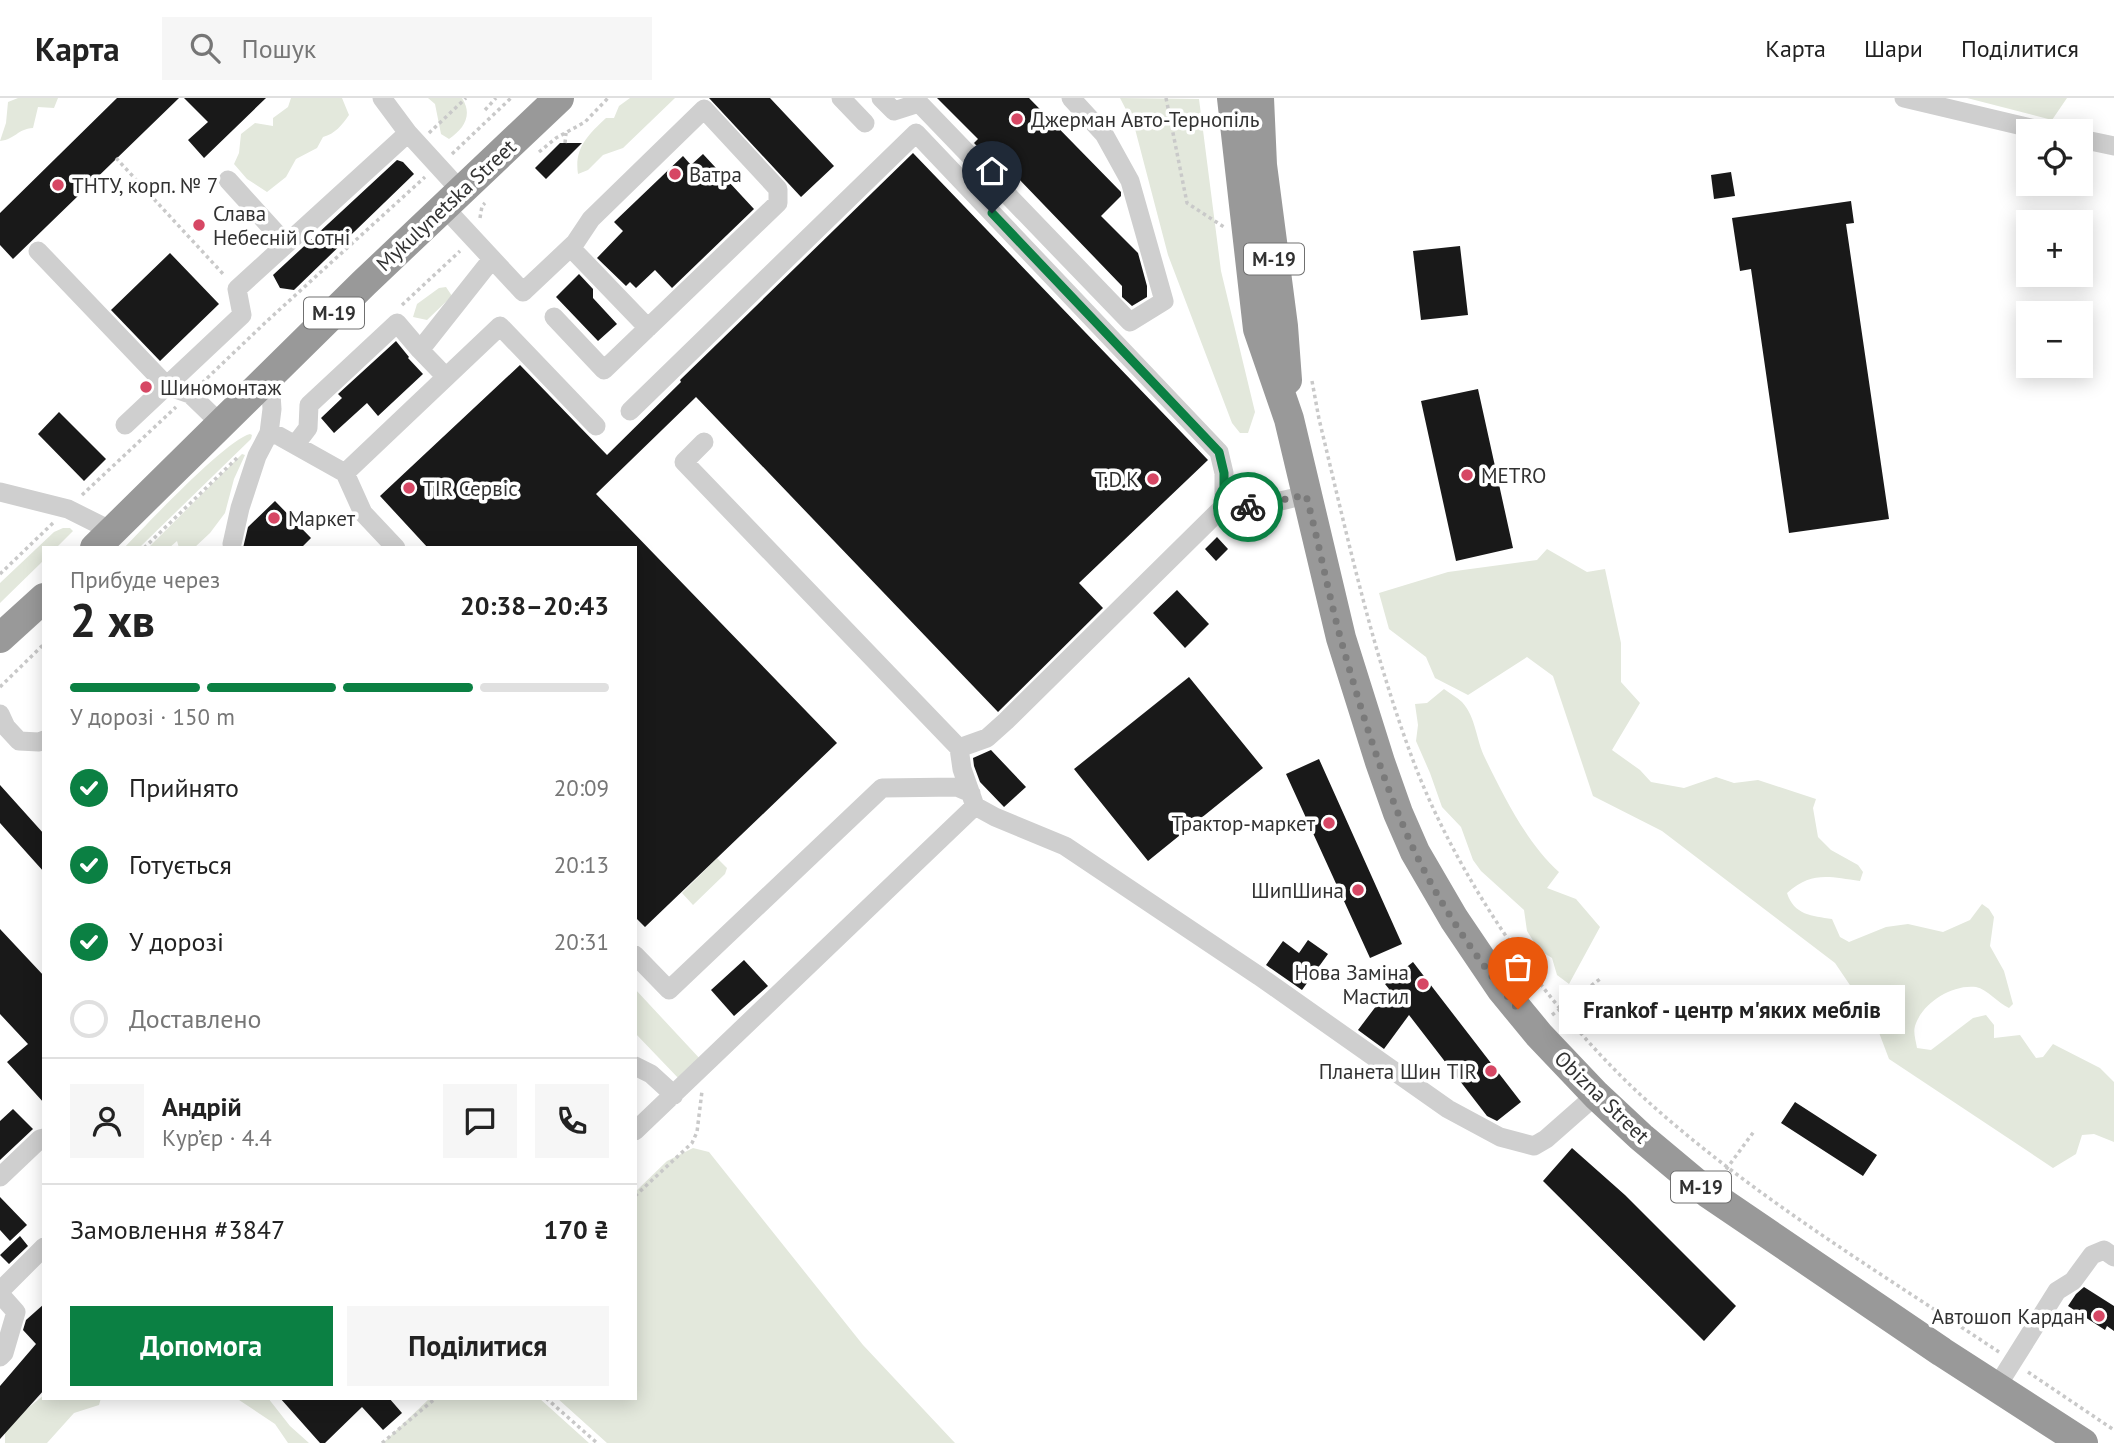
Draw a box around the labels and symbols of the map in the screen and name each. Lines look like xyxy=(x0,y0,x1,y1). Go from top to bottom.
place label: Джерман Авто-Тернопіль xyxy=(1031,106,1260,133)
marker: Джерман Авто-Тернопіль xyxy=(1009,111,1025,127)
street label: Mykulynetska Street xyxy=(370,133,522,277)
pin xyxy=(962,141,1022,213)
place label: Ватра xyxy=(689,161,742,188)
marker: Ватра xyxy=(667,166,683,182)
place label: ТНТУ, корп. № 7 xyxy=(72,172,218,199)
marker: ТНТУ, корп. № 7 xyxy=(50,177,66,193)
place label: Слава Небесній Сотні xyxy=(213,200,351,251)
marker: Слава Небесній Сотні xyxy=(191,217,207,233)
road number: М-19 xyxy=(1244,244,1304,274)
road number: М-19 xyxy=(304,298,364,328)
place label: Шиномонтаж xyxy=(160,374,281,401)
marker: Шиномонтаж xyxy=(138,379,154,395)
place label: METRO xyxy=(1481,462,1546,489)
place label: T.D.K xyxy=(1095,466,1139,493)
marker: METRO xyxy=(1459,467,1475,483)
marker: T.D.K xyxy=(1145,471,1161,487)
courier xyxy=(1213,472,1283,542)
place label: TIR Сервіс xyxy=(423,475,518,502)
marker: TIR Сервіс xyxy=(401,480,417,496)
place label: Маркет xyxy=(288,505,356,532)
marker: Маркет xyxy=(266,510,282,526)
place label: Трактор-маркет xyxy=(1171,810,1316,837)
marker: Трактор-маркет xyxy=(1321,815,1337,831)
place label: ШипШина xyxy=(1251,877,1344,904)
marker: ШипШина xyxy=(1350,882,1366,898)
pin xyxy=(1488,937,1548,1009)
place label: Нова Заміна Мастил xyxy=(1294,959,1409,1010)
marker: Нова Заміна Мастил xyxy=(1415,976,1431,992)
callout: Frankof - центр м'яких меблів xyxy=(1560,984,1907,1034)
street label: Obizna Street xyxy=(1549,1045,1655,1149)
place label: Планета Шин TIR xyxy=(1319,1058,1477,1085)
marker: Планета Шин TIR xyxy=(1483,1063,1499,1079)
road number: М-19 xyxy=(1671,1172,1731,1203)
place label: Автошоп Кардан xyxy=(1932,1303,2085,1330)
marker: Автошоп Кардан xyxy=(2091,1308,2107,1324)

